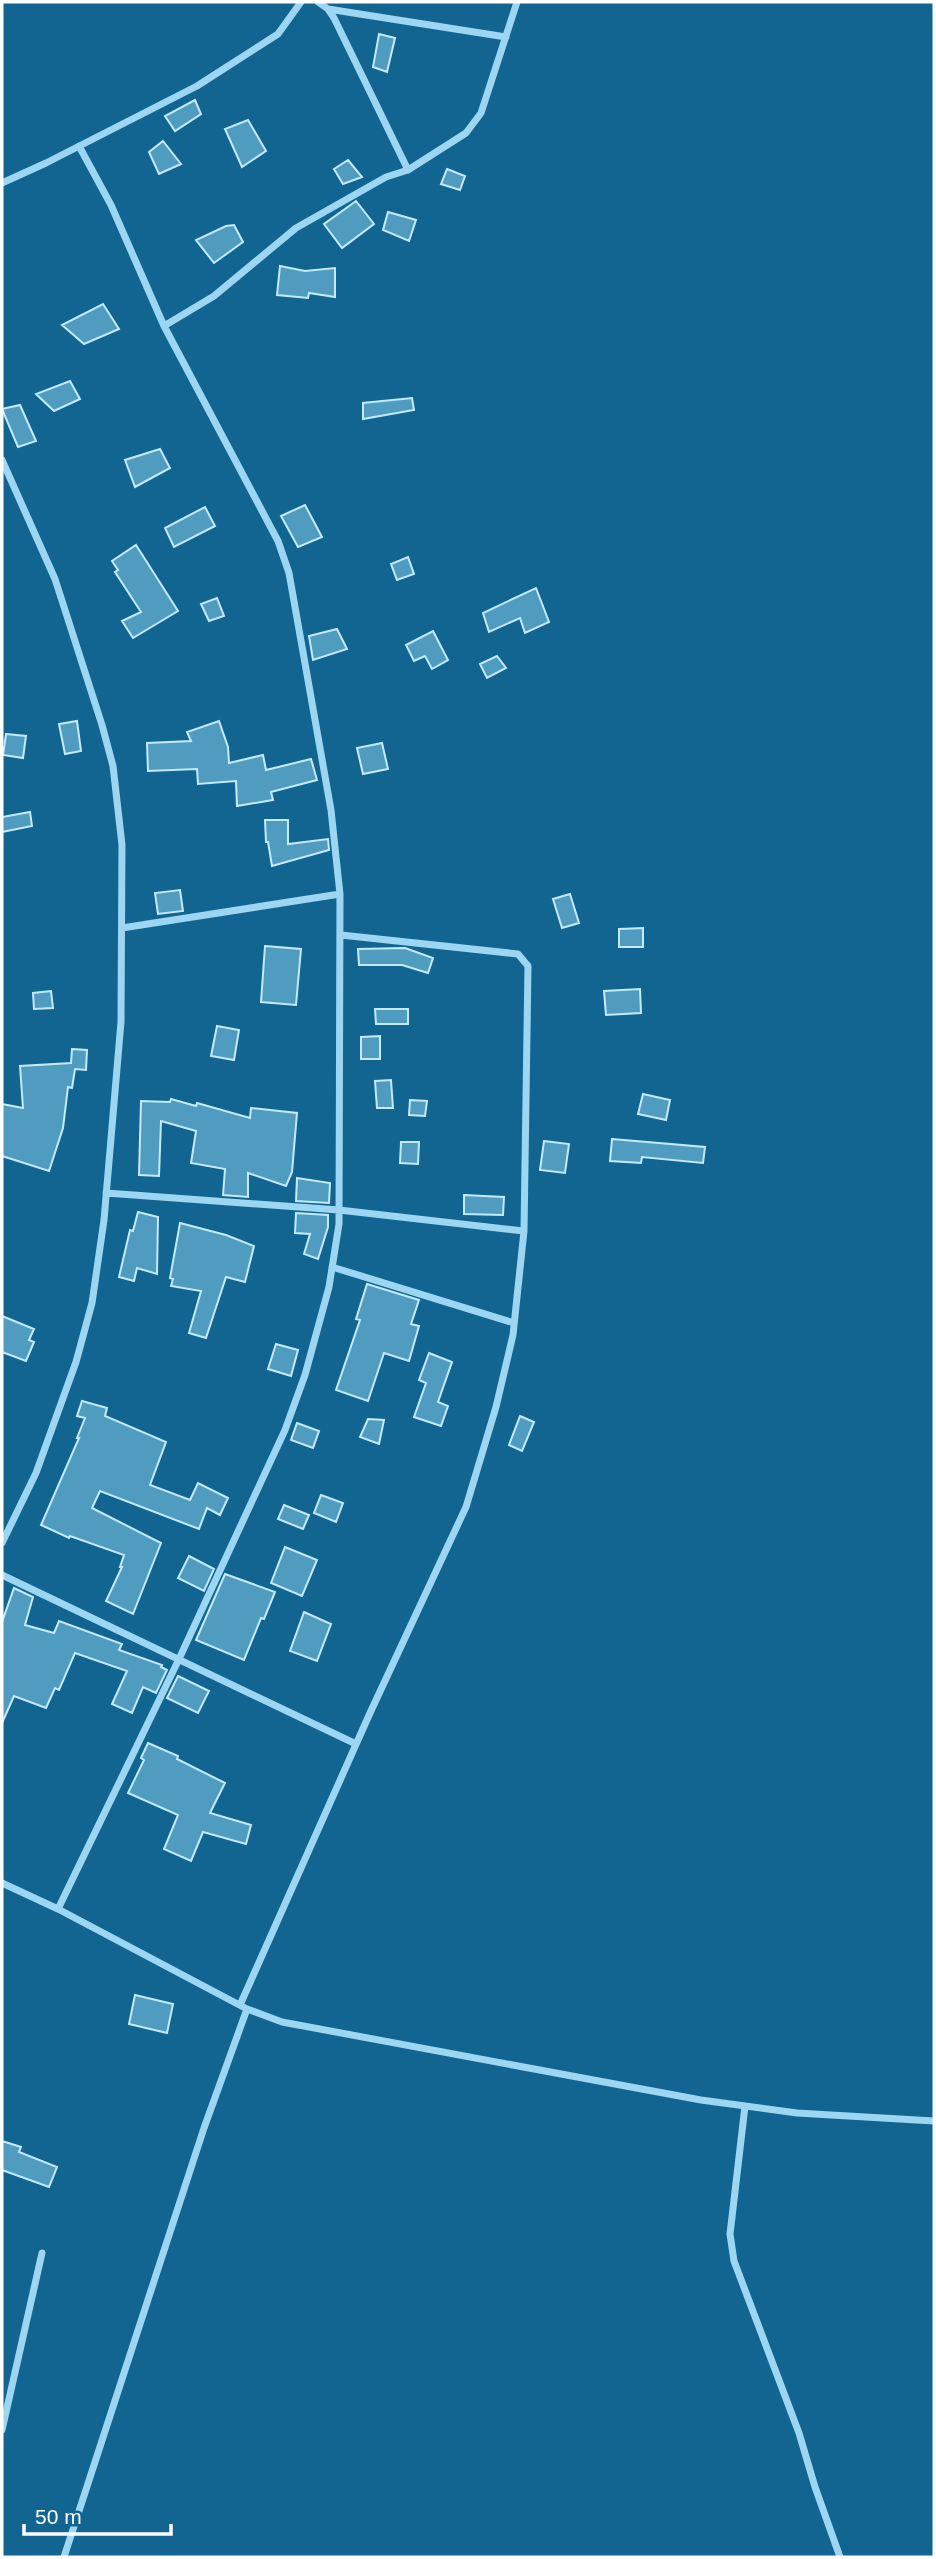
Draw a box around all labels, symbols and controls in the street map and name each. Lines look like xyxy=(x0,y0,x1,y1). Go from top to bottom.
scale bar xyxy=(24,2492,172,2536)
text: 50 m xyxy=(35,2505,82,2528)

